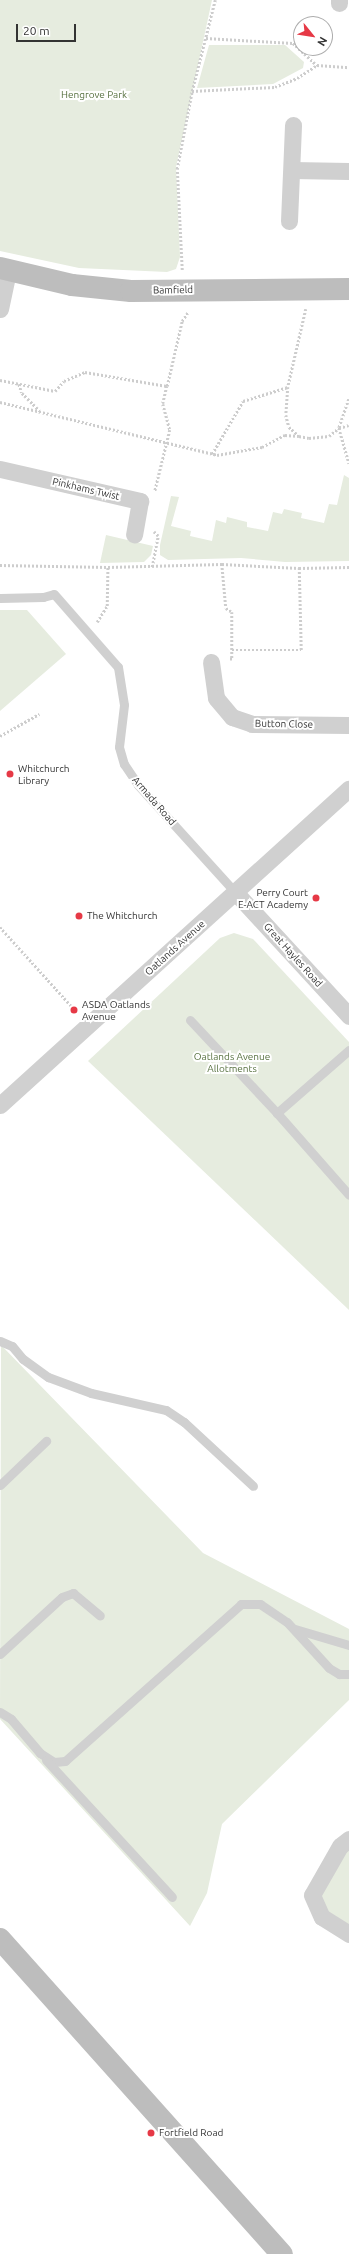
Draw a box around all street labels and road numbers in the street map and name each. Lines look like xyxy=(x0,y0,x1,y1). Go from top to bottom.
street label: Bamfield xyxy=(153,284,193,296)
street label: Pinkhams Twist xyxy=(51,475,121,503)
street label: Button Close xyxy=(255,717,313,731)
street label: Armada Road xyxy=(130,774,178,828)
street label: Oatlands Avenue xyxy=(143,918,207,978)
street label: Great Hayles Road xyxy=(261,921,325,989)

